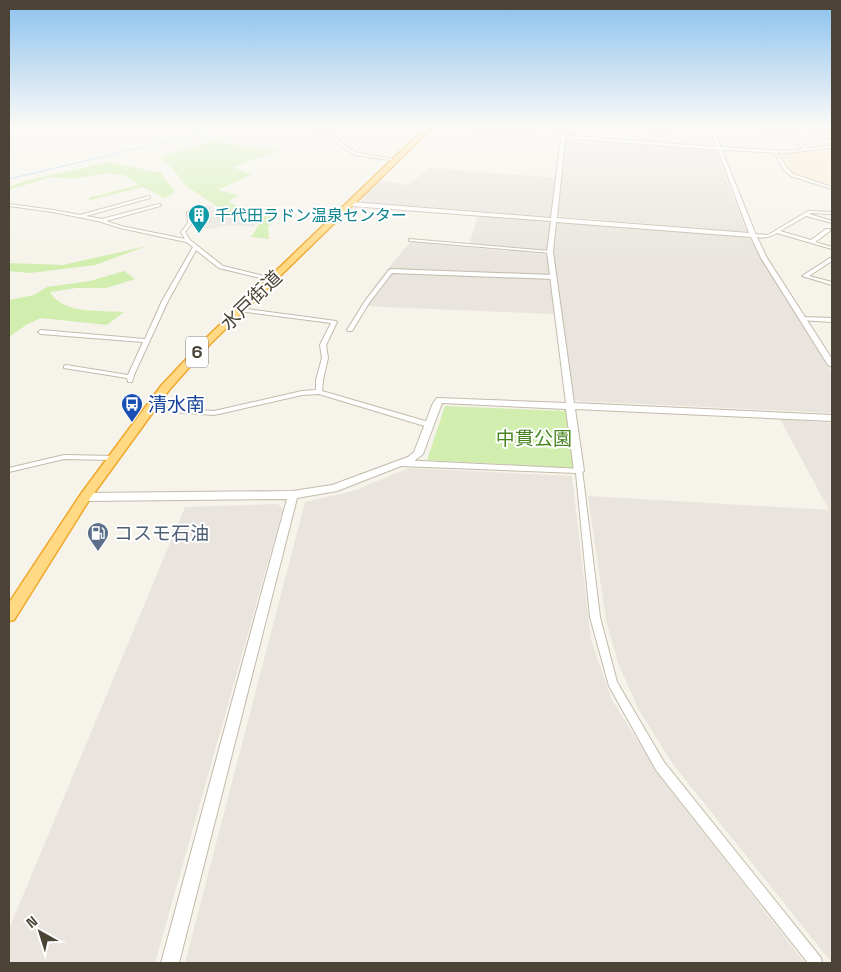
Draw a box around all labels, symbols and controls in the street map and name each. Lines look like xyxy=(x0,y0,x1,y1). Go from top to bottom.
building icon: 千代田ラドン温泉センター xyxy=(187,203,211,234)
place label: 千代田ラドン温泉センター xyxy=(215,205,407,226)
street label: 水戸街道 xyxy=(215,265,287,336)
road number: 6 xyxy=(186,337,208,368)
bus stop icon: 清水南 xyxy=(120,392,144,423)
place label: 清水南 xyxy=(148,392,205,417)
park label: 中貫公園 xyxy=(496,426,572,451)
fuel station icon: コスモ石油 xyxy=(86,521,110,552)
place label: コスモ石油 xyxy=(114,521,209,546)
north arrow xyxy=(15,907,65,957)
text: N xyxy=(23,912,41,932)

